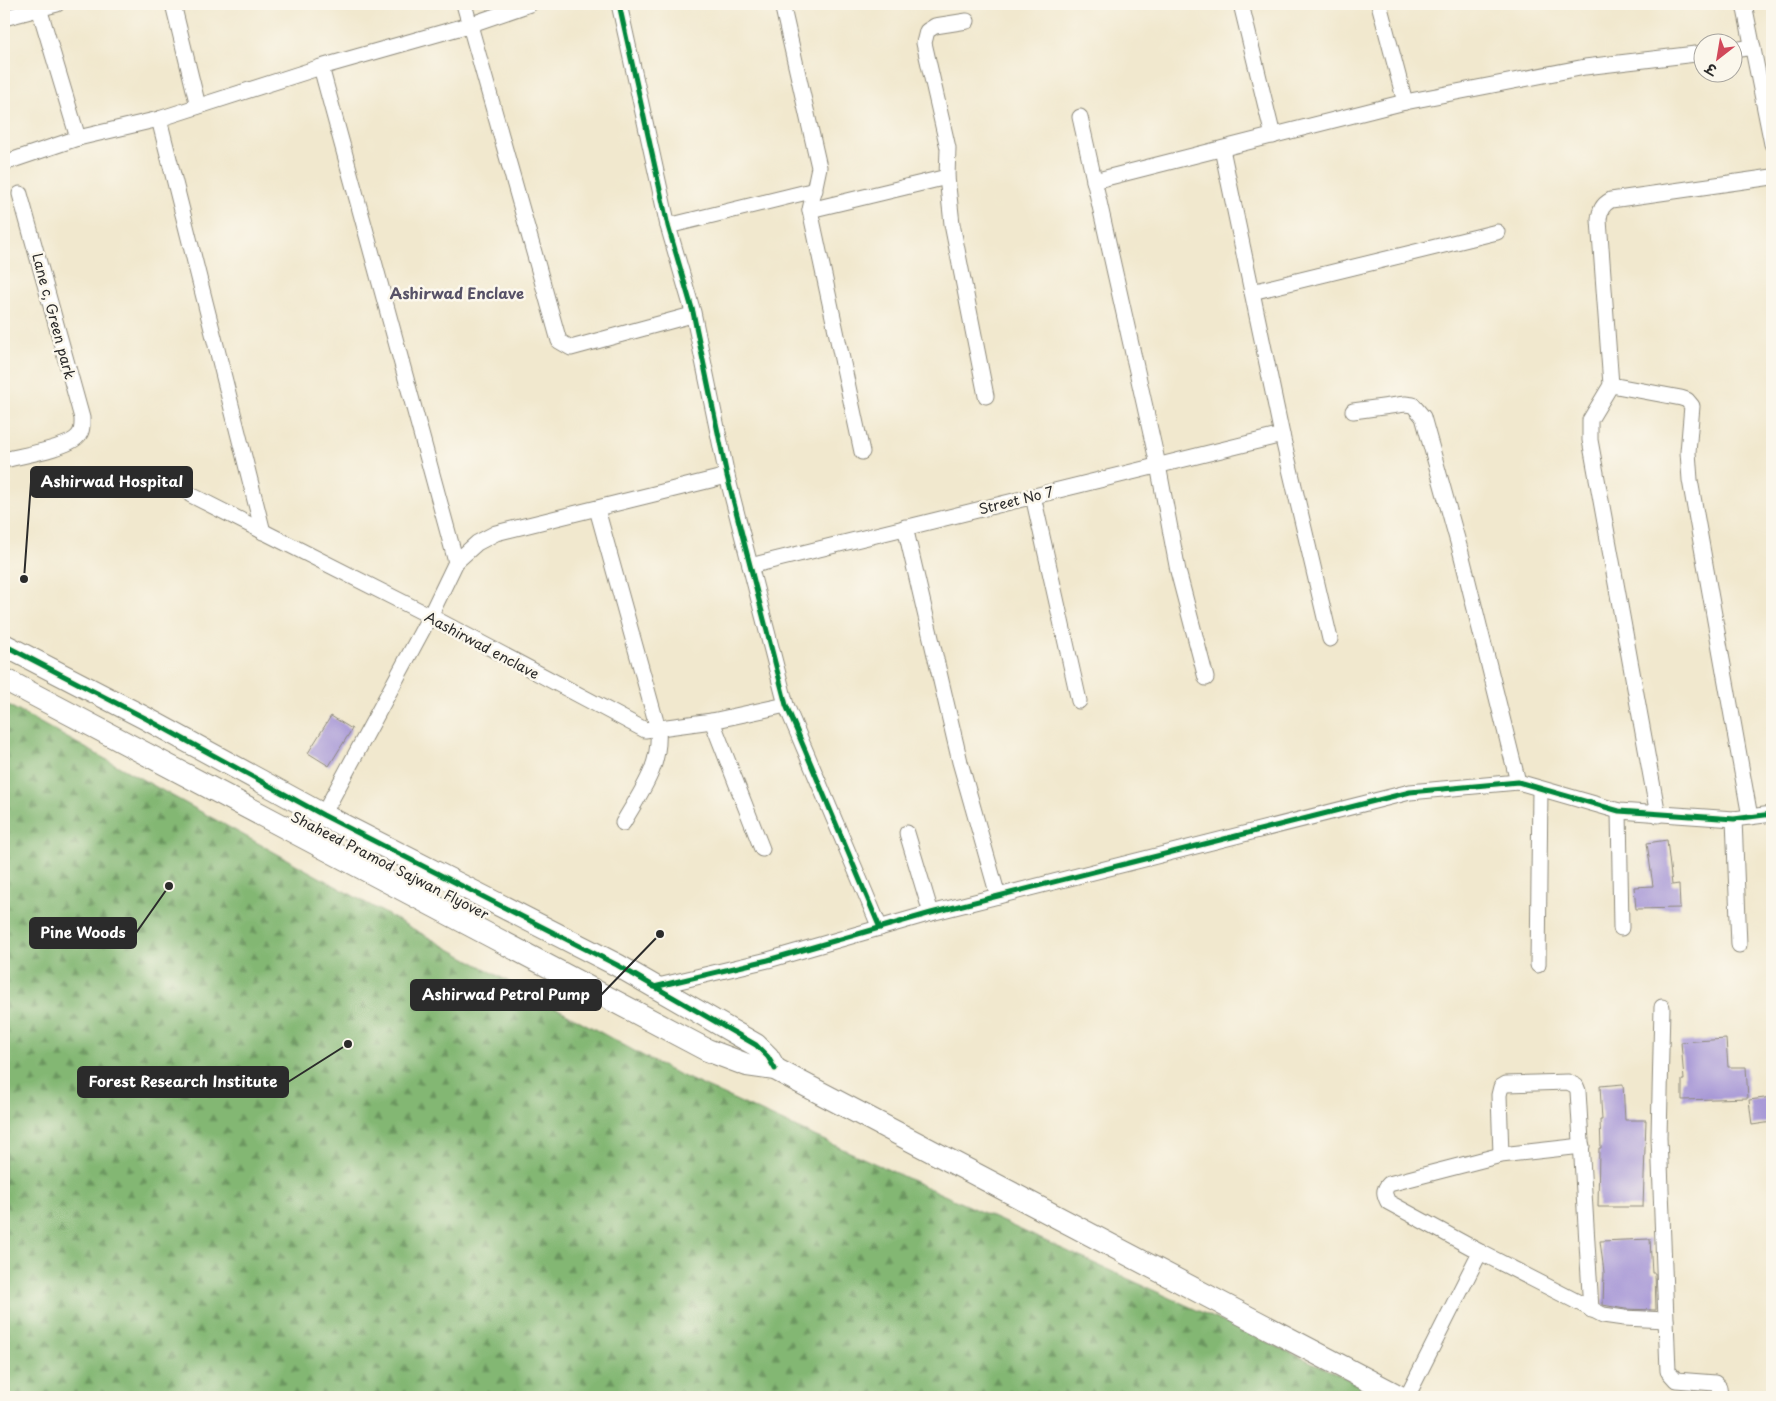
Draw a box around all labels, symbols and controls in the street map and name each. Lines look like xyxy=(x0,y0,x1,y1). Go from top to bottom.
north arrow xyxy=(1694,32,1744,82)
text: उ xyxy=(1700,57,1722,82)
street label: Lane c, Green park xyxy=(27,251,81,382)
district label: Ashirwad Enclave xyxy=(390,281,524,304)
callout: Ashirwad Hospital xyxy=(31,467,192,497)
text: Ashirwad Hospital xyxy=(41,469,183,492)
street label: Street No 7 xyxy=(976,481,1056,519)
street label: Aashirwad enclave xyxy=(421,606,543,684)
street label: Shaheed Pramod Sajwan Flyover xyxy=(287,806,493,925)
callout: Pine Woods xyxy=(30,918,136,948)
text: Pine Woods xyxy=(40,920,126,943)
callout: Ashirwad Petrol Pump xyxy=(411,980,601,1010)
text: Ashirwad Petrol Pump xyxy=(422,982,590,1005)
callout: Forest Research Institute xyxy=(78,1067,288,1097)
text: Forest Research Institute xyxy=(89,1069,277,1092)

